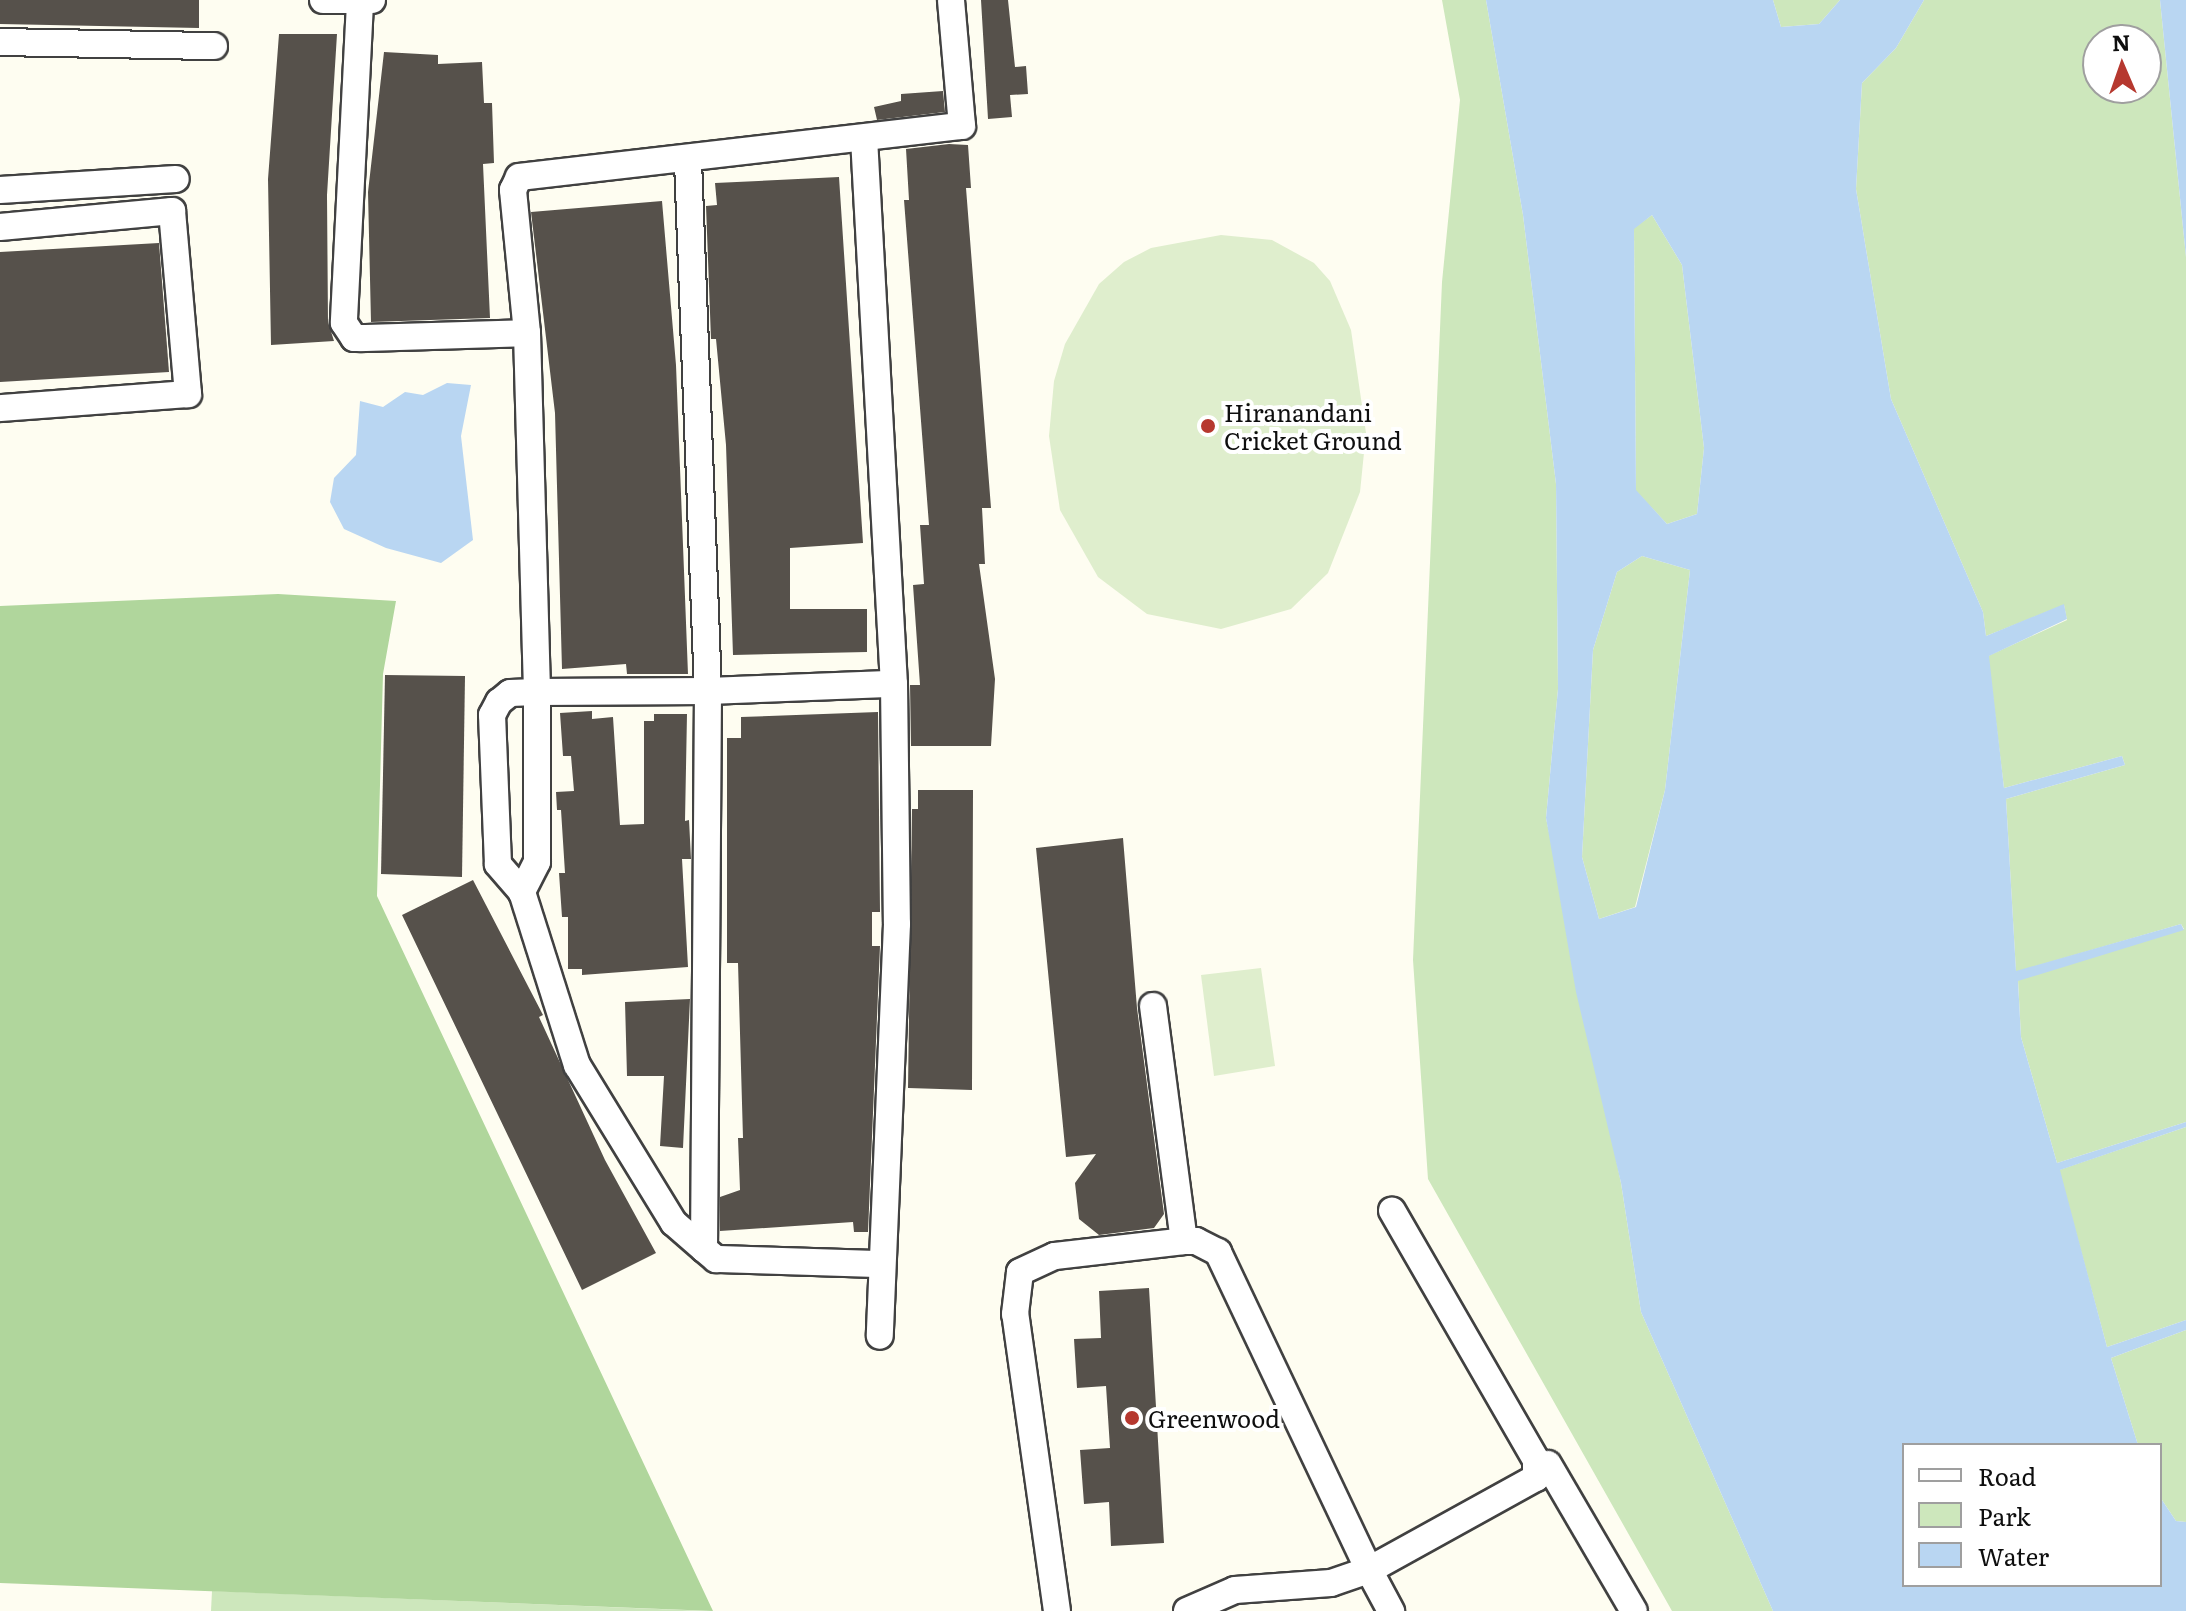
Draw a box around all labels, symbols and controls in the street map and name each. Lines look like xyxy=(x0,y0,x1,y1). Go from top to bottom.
north arrow xyxy=(2082,24,2162,104)
text: N xyxy=(2111,25,2131,58)
place label: Hiranandani Cricket Ground xyxy=(1224,398,1402,454)
marker: Hiranandani Cricket Ground xyxy=(1199,417,1217,435)
place label: Greenwood xyxy=(1148,1404,1280,1432)
marker: Greenwood xyxy=(1123,1409,1141,1427)
legend xyxy=(1902,1443,2162,1587)
text: Road xyxy=(1978,1458,2036,1493)
text: Park xyxy=(1978,1498,2031,1533)
text: Water xyxy=(1978,1538,2049,1573)

